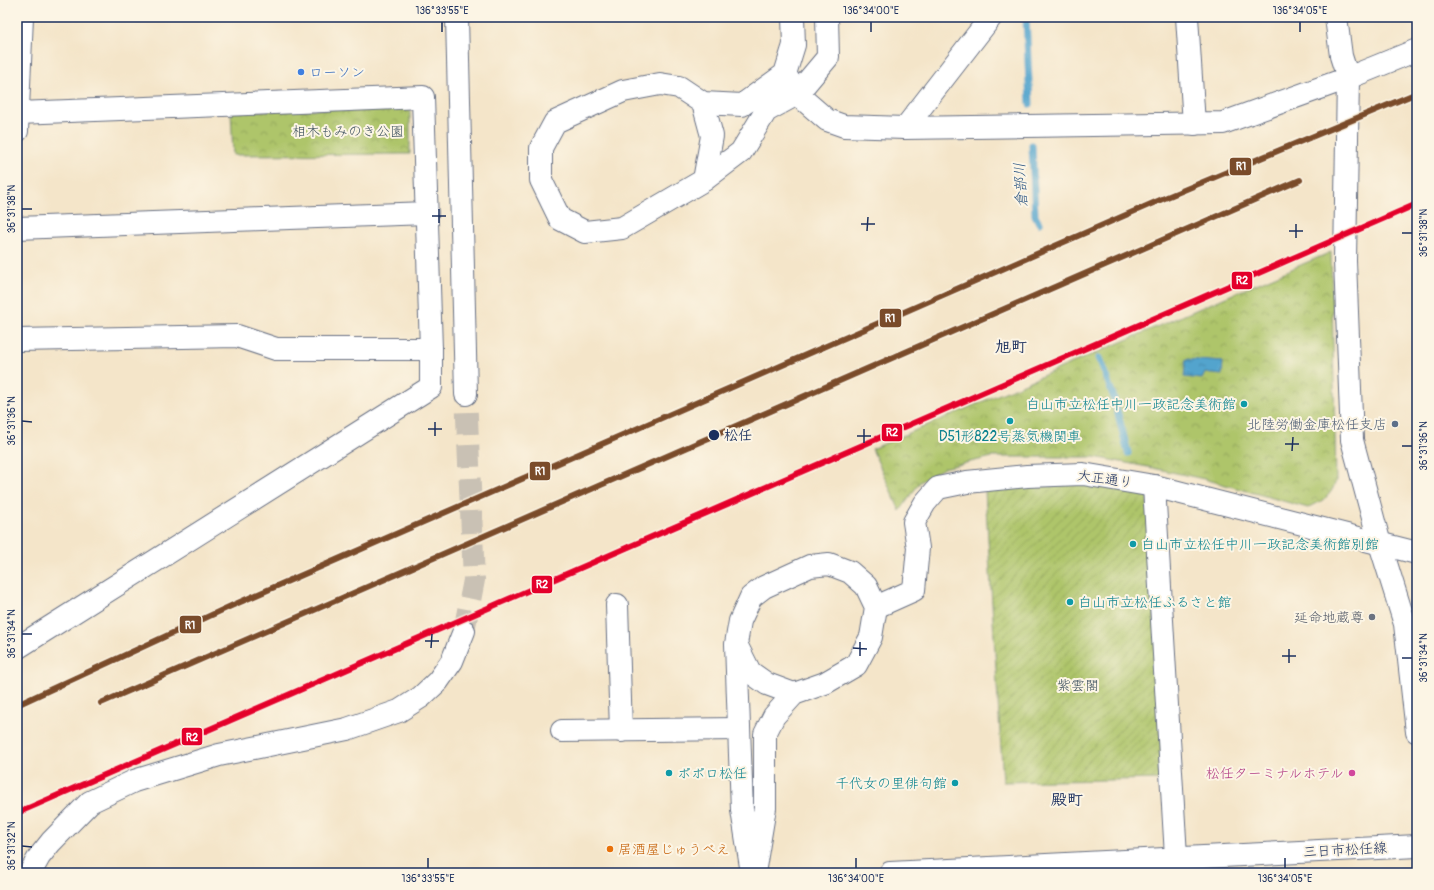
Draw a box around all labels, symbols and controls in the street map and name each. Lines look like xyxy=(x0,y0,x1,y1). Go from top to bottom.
text: 136°33'55"E xyxy=(416,5,468,17)
text: 136°34'00"E xyxy=(843,5,899,17)
text: 136°34'05"E xyxy=(1273,5,1327,17)
place label: ローソン xyxy=(309,64,365,81)
marker: ローソン xyxy=(296,67,306,77)
park label: 相木もみのき公園 xyxy=(292,123,404,140)
line badge: R1 xyxy=(1229,157,1252,176)
text: R1 xyxy=(1236,160,1246,173)
water label: 倉部川 xyxy=(1010,162,1032,208)
text: 36°31'38"N xyxy=(6,184,18,233)
text: 36°31'38"N xyxy=(1418,208,1430,257)
line badge: R2 xyxy=(1231,271,1253,290)
text: R2 xyxy=(1236,274,1248,287)
line badge: R1 xyxy=(879,308,902,328)
text: R1 xyxy=(885,312,895,325)
district label: 旭町 xyxy=(995,337,1027,357)
text: 36°31'36"N xyxy=(6,396,18,446)
place label: 白山市立松任中川一政記念美術館 xyxy=(1026,396,1236,413)
marker: 白山市立松任中川一政記念美術館 xyxy=(1239,399,1249,409)
marker: D51形822号蒸気機関車 xyxy=(1005,416,1015,426)
place label: 北陸労働金庫松任支店 xyxy=(1247,416,1387,433)
marker: 北陸労働金庫松任支店 xyxy=(1390,419,1400,429)
text: 36°31'36"N xyxy=(1418,421,1430,471)
line badge: R2 xyxy=(881,423,903,442)
text: R2 xyxy=(886,426,898,439)
place label: 松任 xyxy=(724,427,752,444)
marker: 松任 xyxy=(707,428,721,442)
place label: D51形822号蒸気機関車 xyxy=(939,428,1081,445)
line badge: R1 xyxy=(529,461,551,481)
text: R1 xyxy=(535,465,545,478)
street label: 大正通り xyxy=(1076,467,1134,491)
place label: 白山市立松任中川一政記念美術館別館 xyxy=(1141,536,1379,553)
marker: 白山市立松任中川一政記念美術館別館 xyxy=(1128,539,1138,549)
line badge: R2 xyxy=(531,575,553,594)
text: R2 xyxy=(536,578,548,591)
place label: 白山市立松任ふるさと館 xyxy=(1078,594,1231,611)
marker: 白山市立松任ふるさと館 xyxy=(1065,597,1075,607)
text: 36°31'34"N xyxy=(6,609,18,659)
place label: 延命地蔵尊 xyxy=(1294,609,1364,626)
marker: 延命地蔵尊 xyxy=(1367,612,1377,622)
line badge: R1 xyxy=(179,615,202,634)
text: R1 xyxy=(185,619,195,632)
text: 36°31'34"N xyxy=(1418,633,1430,683)
park label: 紫雲閣 xyxy=(1057,677,1099,694)
line badge: R2 xyxy=(181,727,203,746)
text: R2 xyxy=(186,731,198,744)
place label: ポポロ松任 xyxy=(677,765,747,782)
place label: 松任ターミナルホテル xyxy=(1206,765,1344,782)
marker: ポポロ松任 xyxy=(664,768,674,778)
marker: 松任ターミナルホテル xyxy=(1347,768,1357,778)
place label: 千代女の里俳句館 xyxy=(835,775,947,792)
marker: 千代女の里俳句館 xyxy=(950,778,960,788)
district label: 殿町 xyxy=(1051,790,1083,810)
text: 36°31'32"N xyxy=(6,821,18,871)
street label: 三日市松任線 xyxy=(1303,839,1387,861)
place label: 居酒屋じゅうべえ xyxy=(618,841,730,858)
marker: 居酒屋じゅうべえ xyxy=(605,844,615,854)
text: 136°33'55"E xyxy=(402,873,454,885)
text: 136°34'00"E xyxy=(828,873,884,885)
text: 136°34'05"E xyxy=(1258,873,1312,885)

